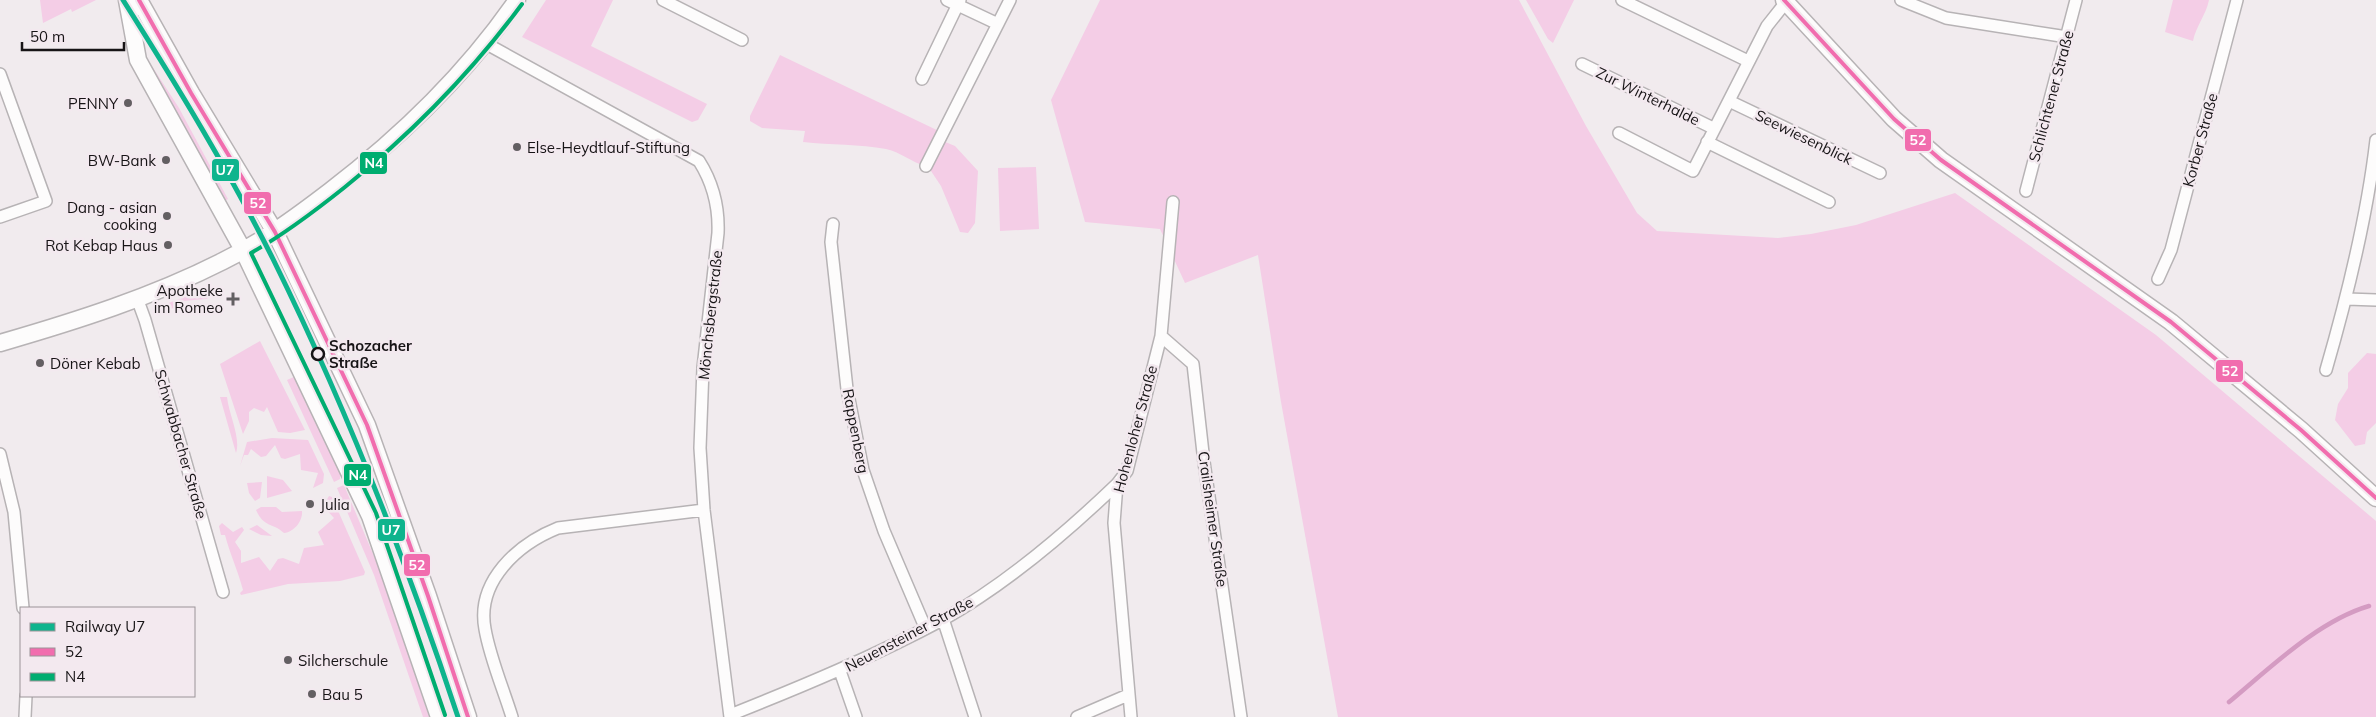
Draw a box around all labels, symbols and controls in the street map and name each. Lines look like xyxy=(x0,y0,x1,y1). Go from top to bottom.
scale bar xyxy=(22,20,125,52)
text: 50 m xyxy=(30,27,65,46)
street label: Schlichtener Straße xyxy=(2024,28,2078,164)
street label: Zur Winterhalde xyxy=(1593,63,1703,129)
street label: Korber Straße xyxy=(2178,91,2222,189)
place label: PENNY xyxy=(68,94,119,113)
marker: PENNY xyxy=(122,97,134,109)
street label: Seewiesenblick xyxy=(1752,105,1856,169)
line badge: 52 xyxy=(1904,128,1932,152)
text: 52 xyxy=(1910,131,1926,149)
place label: Else-Heydtlauf-Stiftung xyxy=(527,138,690,157)
marker: Else-Heydtlauf-Stiftung xyxy=(511,141,523,153)
place label: BW-Bank xyxy=(88,151,156,170)
line badge: N4 xyxy=(359,151,388,175)
marker: BW-Bank xyxy=(160,154,172,166)
text: N4 xyxy=(365,154,384,172)
line badge: U7 xyxy=(211,158,240,182)
text: U7 xyxy=(216,161,234,179)
line badge: 52 xyxy=(243,191,272,215)
text: 52 xyxy=(250,194,266,212)
place label: Dang - asian cooking xyxy=(67,198,157,234)
marker: Dang - asian cooking xyxy=(161,210,173,222)
place label: Rot Kebap Haus xyxy=(45,236,158,255)
marker: Rot Kebap Haus xyxy=(162,239,174,251)
street label: Mönchsbergstraße xyxy=(694,249,726,381)
place label: Apotheke im Romeo xyxy=(154,281,223,317)
marker: Apotheke im Romeo xyxy=(227,293,239,305)
place label: Schozacher Straße xyxy=(329,336,412,372)
marker: Schozacher Straße xyxy=(311,347,325,361)
place label: Döner Kebab xyxy=(50,354,141,373)
marker: Döner Kebab xyxy=(34,357,46,369)
line badge: 52 xyxy=(2215,359,2244,383)
text: 52 xyxy=(2222,362,2238,380)
street label: Hohenloher Straße xyxy=(1109,363,1161,495)
street label: Schwabbacher Straße xyxy=(151,367,211,521)
street label: Rappenberg xyxy=(838,387,874,475)
street label: Crailsheimer Straße xyxy=(1194,450,1232,588)
line badge: N4 xyxy=(343,463,372,487)
text: N4 xyxy=(349,466,368,484)
place label: Julia xyxy=(320,495,350,514)
marker: Julia xyxy=(304,498,316,510)
line badge: U7 xyxy=(377,518,406,542)
text: U7 xyxy=(382,521,400,539)
line badge: 52 xyxy=(403,553,431,577)
text: 52 xyxy=(409,556,425,574)
street label: Neuensteiner Straße xyxy=(842,592,976,676)
legend xyxy=(20,607,195,697)
text: Railway U7 xyxy=(65,617,145,636)
text: 52 xyxy=(65,642,83,661)
place label: Silcherschule xyxy=(298,651,388,670)
marker: Silcherschule xyxy=(282,654,294,666)
text: N4 xyxy=(65,667,85,686)
place label: Bau 5 xyxy=(322,685,363,704)
marker: Bau 5 xyxy=(306,688,318,700)

